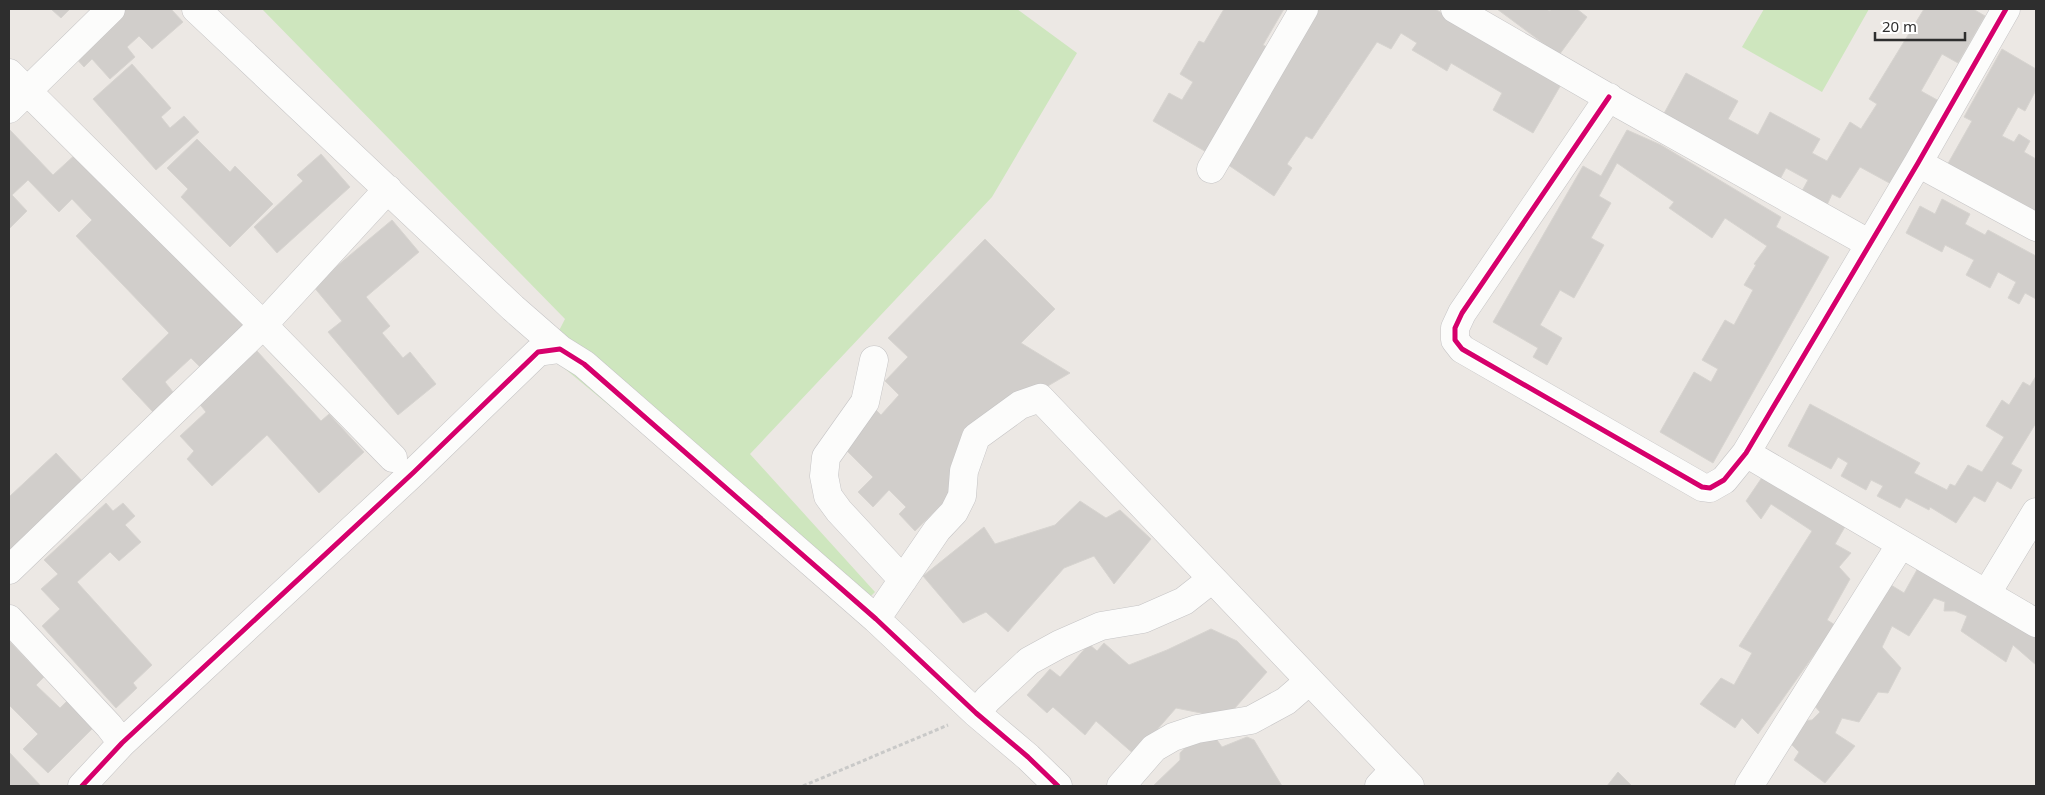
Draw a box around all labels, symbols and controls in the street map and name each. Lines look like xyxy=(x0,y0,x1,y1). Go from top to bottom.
scale bar xyxy=(1875,10,1965,42)
text: 20 m xyxy=(1882,16,1917,36)

